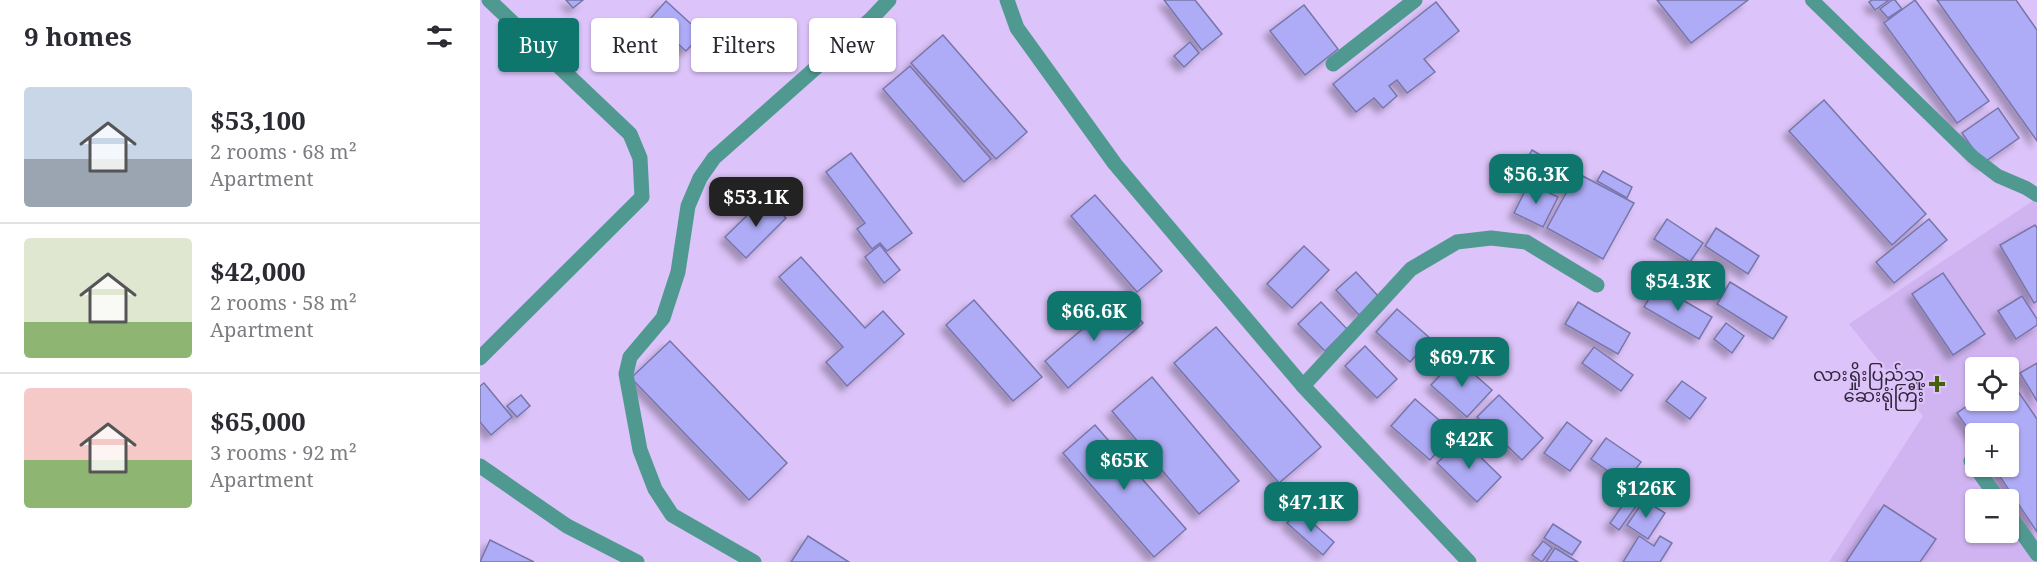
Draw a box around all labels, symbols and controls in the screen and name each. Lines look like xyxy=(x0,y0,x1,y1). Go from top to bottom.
text: 9 homes xyxy=(24,18,132,54)
chip: Buy xyxy=(498,18,579,72)
chip: Rent xyxy=(591,18,679,72)
chip: Filters xyxy=(691,18,797,72)
chip: New xyxy=(809,18,896,72)
icon: filters xyxy=(423,20,456,53)
text: $53,100 xyxy=(210,102,306,138)
icon: home xyxy=(72,111,144,183)
text: 2 rooms · 68 m² xyxy=(210,138,357,165)
pin: $56.3K xyxy=(1487,154,1585,205)
text: $56.3K xyxy=(1503,160,1569,187)
text: Apartment xyxy=(210,165,314,192)
pin: $53.1K xyxy=(707,177,805,228)
text: $53.1K xyxy=(723,183,789,210)
text: $42,000 xyxy=(210,253,306,289)
pin: $54.3K xyxy=(1629,261,1727,312)
icon: home xyxy=(72,262,144,334)
text: $54.3K xyxy=(1645,267,1711,294)
text: 2 rooms · 58 m² xyxy=(210,289,357,316)
pin: $66.6K xyxy=(1045,291,1143,342)
text: $66.6K xyxy=(1061,297,1127,324)
text: Apartment xyxy=(210,316,314,343)
pin: $69.7K xyxy=(1413,337,1511,388)
text: $69.7K xyxy=(1429,343,1495,370)
map controls xyxy=(1965,357,2019,543)
button: locate xyxy=(1965,357,2019,411)
place label: လားရှိုးပြည်သူ့ ဆေးရုံကြီး xyxy=(1813,361,1926,411)
marker: လားရှိုးပြည်သူ့ ဆေးရုံကြီး xyxy=(1928,375,1946,393)
text: $65,000 xyxy=(210,403,306,439)
icon: home xyxy=(72,412,144,484)
pin: $42K xyxy=(1433,419,1505,470)
button: + xyxy=(1965,423,2019,477)
text: $42K xyxy=(1445,425,1493,452)
text: 3 rooms · 92 m² xyxy=(210,439,357,466)
pin: $65K xyxy=(1088,440,1160,491)
text: $65K xyxy=(1100,446,1148,473)
text: Apartment xyxy=(210,466,314,493)
pin: $126K xyxy=(1604,468,1688,519)
text: $126K xyxy=(1616,474,1676,501)
pin: $47.1K xyxy=(1262,482,1360,533)
text: $47.1K xyxy=(1278,488,1344,515)
button: − xyxy=(1965,489,2019,543)

